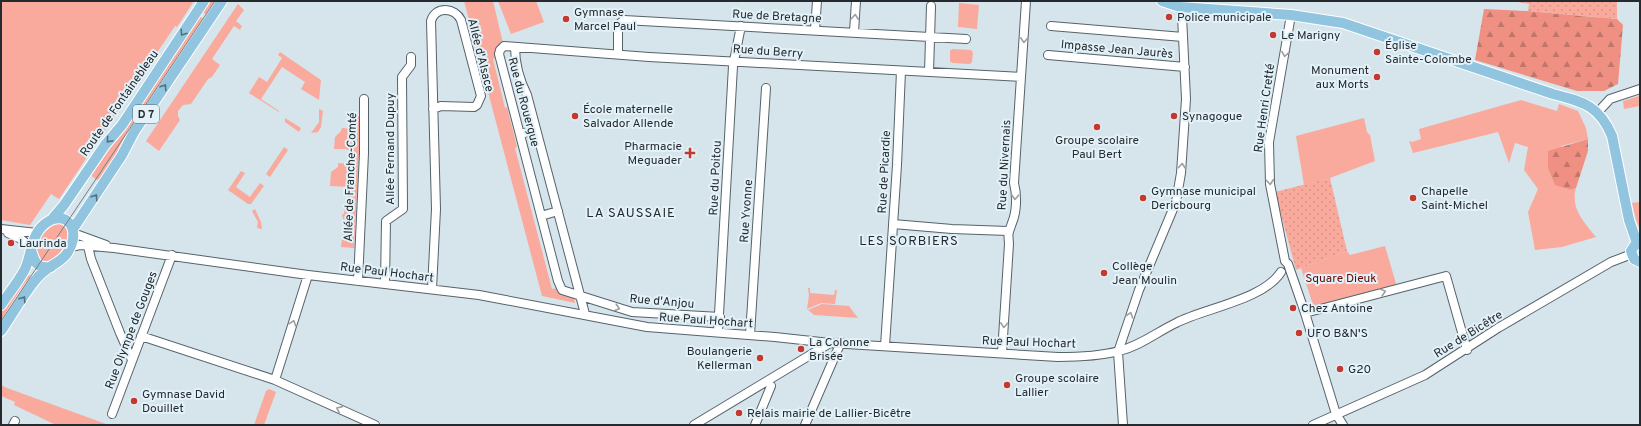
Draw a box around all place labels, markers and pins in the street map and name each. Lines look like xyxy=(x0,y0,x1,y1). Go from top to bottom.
place label: Gymnase Marcel Paul xyxy=(574,5,636,35)
place label: Police municipale xyxy=(1177,10,1272,26)
marker: Police municipale xyxy=(1164,12,1174,22)
marker: Gymnase Marcel Paul xyxy=(561,14,571,24)
place label: Le Marigny xyxy=(1281,28,1340,44)
marker: Le Marigny xyxy=(1268,30,1278,40)
place label: Église Sainte-Colombe xyxy=(1385,38,1472,68)
marker: Église Sainte-Colombe xyxy=(1372,47,1382,57)
place label: Monument aux Morts xyxy=(1311,63,1369,93)
marker: Monument aux Morts xyxy=(1372,72,1382,82)
place label: École maternelle Salvador Allende xyxy=(583,102,674,132)
place label: Synagogue xyxy=(1182,109,1242,125)
marker: École maternelle Salvador Allende xyxy=(570,111,580,121)
marker: Synagogue xyxy=(1169,111,1179,121)
marker: Groupe scolaire Paul Bert xyxy=(1092,122,1102,132)
place label: Groupe scolaire Paul Bert xyxy=(1055,133,1139,163)
place label: Pharmacie Meguader xyxy=(624,139,682,169)
marker: Pharmacie Meguader xyxy=(685,148,695,158)
place label: Gymnase municipal Dericbourg xyxy=(1151,184,1256,214)
place label: Chapelle Saint-Michel xyxy=(1421,184,1488,214)
marker: Gymnase municipal Dericbourg xyxy=(1138,193,1148,203)
marker: Chapelle Saint-Michel xyxy=(1408,193,1418,203)
place label: Laurinda xyxy=(19,236,67,252)
marker: Laurinda xyxy=(6,238,16,248)
place label: Collège Jean Moulin xyxy=(1112,259,1177,289)
marker: Collège Jean Moulin xyxy=(1099,268,1109,278)
place label: Chez Antoine xyxy=(1301,301,1373,317)
marker: Chez Antoine xyxy=(1288,303,1298,313)
place label: UFO B&N'S xyxy=(1307,326,1368,342)
marker: UFO B&N'S xyxy=(1294,328,1304,338)
place label: La Colonne Brisée xyxy=(809,335,869,365)
place label: Boulangerie Kellerman xyxy=(687,344,752,374)
marker: La Colonne Brisée xyxy=(796,344,806,354)
marker: Boulangerie Kellerman xyxy=(755,353,765,363)
place label: G20 xyxy=(1348,362,1371,378)
marker: G20 xyxy=(1335,364,1345,374)
place label: Groupe scolaire Lallier xyxy=(1015,371,1099,401)
marker: Groupe scolaire Lallier xyxy=(1002,380,1012,390)
place label: Gymnase David Douillet xyxy=(142,387,225,417)
marker: Gymnase David Douillet xyxy=(129,396,139,406)
place label: Relais mairie de Lallier-Bicêtre xyxy=(747,406,911,422)
marker: Relais mairie de Lallier-Bicêtre xyxy=(734,408,744,418)

